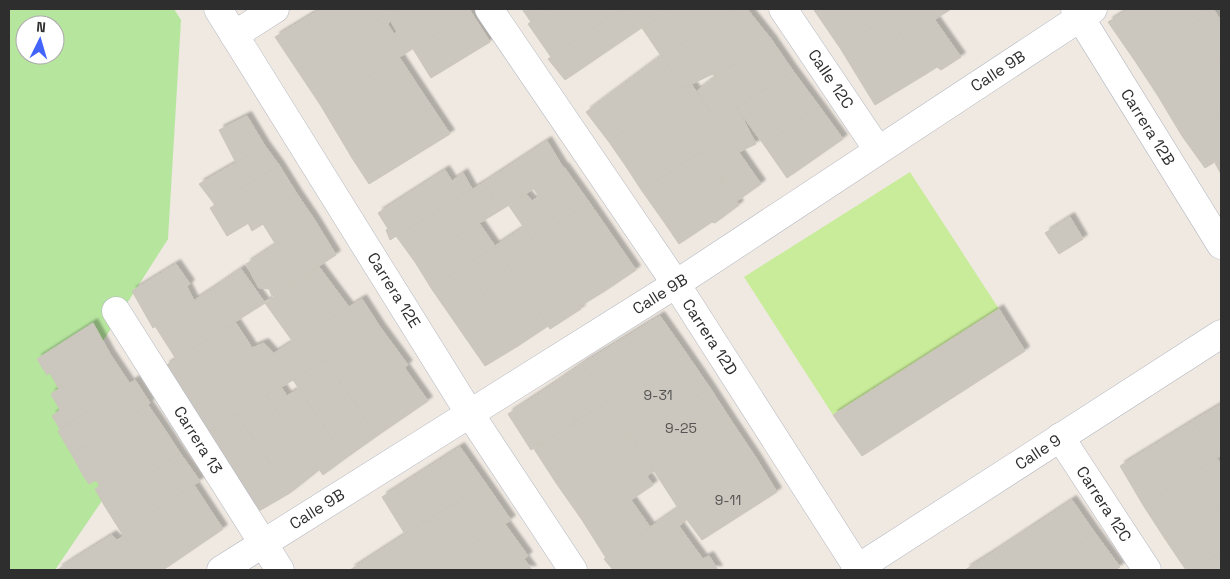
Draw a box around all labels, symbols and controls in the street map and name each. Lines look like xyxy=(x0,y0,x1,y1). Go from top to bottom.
north arrow xyxy=(15,15,65,65)
text: N xyxy=(36,18,47,36)
street label: Calle 12C xyxy=(803,45,859,113)
street label: Calle 9B xyxy=(967,46,1029,96)
street label: Carrera 12B xyxy=(1116,85,1180,169)
street label: Carrera 12E xyxy=(363,248,425,332)
street label: Calle 9B xyxy=(628,269,692,319)
street label: Carrera 12D xyxy=(678,295,742,379)
house number: 9-31 xyxy=(643,386,673,404)
street label: Carrera 13 xyxy=(169,402,227,478)
house number: 9-25 xyxy=(665,419,697,437)
street label: Calle 9 xyxy=(1011,429,1065,475)
street label: Carrera 12C xyxy=(1072,462,1136,546)
street label: Calle 9B xyxy=(285,484,349,534)
house number: 9-11 xyxy=(715,491,741,509)

